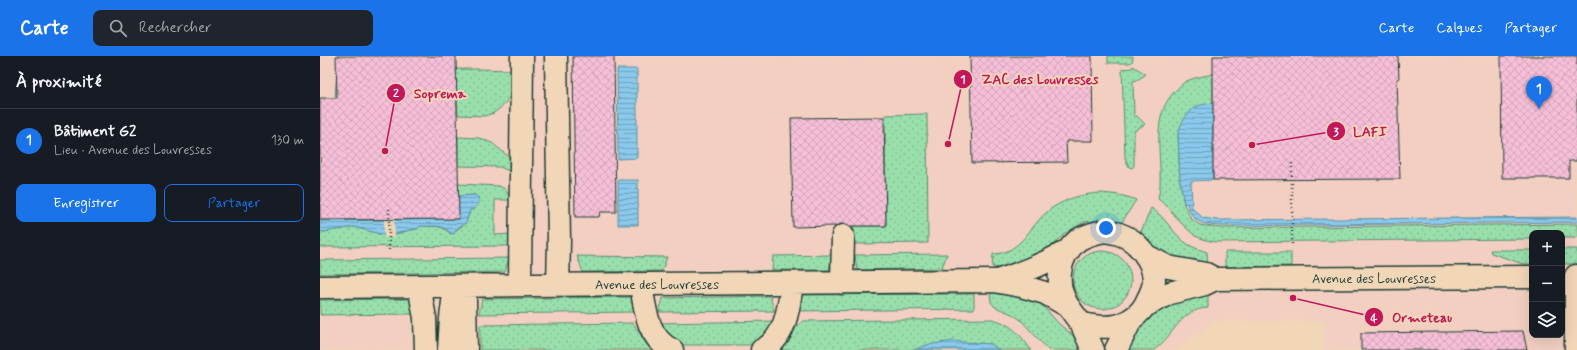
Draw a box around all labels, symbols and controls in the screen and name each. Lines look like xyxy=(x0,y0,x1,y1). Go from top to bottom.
search box xyxy=(93,10,373,46)
text: Carte xyxy=(20,16,69,41)
icon: search xyxy=(107,17,129,39)
text: Rechercher xyxy=(139,18,212,38)
text: Carte xyxy=(1378,19,1414,37)
text: Calques xyxy=(1436,19,1482,37)
text: Partager xyxy=(1504,19,1557,37)
callout: ZAC des Louvresses xyxy=(953,66,1107,92)
text: À proximité xyxy=(16,71,101,93)
text: ZAC des Louvresses xyxy=(982,71,1099,89)
text: 1 xyxy=(960,72,966,88)
pin: 1 xyxy=(1526,76,1552,109)
callout: Soprema xyxy=(386,80,474,106)
text: Soprema xyxy=(414,85,467,103)
text: 2 xyxy=(393,86,399,102)
callout: LAFI xyxy=(1326,118,1395,144)
text: Bâtiment G2 xyxy=(54,122,136,142)
text: LAFI xyxy=(1353,123,1388,141)
text: 3 xyxy=(1333,125,1339,141)
text: 1 xyxy=(26,132,32,149)
text: 130 m xyxy=(271,132,304,149)
text: Lieu · Avenue des Louvresses xyxy=(54,142,212,159)
button: Enregistrer xyxy=(16,184,156,222)
button: Partager xyxy=(164,184,304,222)
your location xyxy=(1096,218,1116,238)
map controls xyxy=(1529,230,1565,338)
button: + xyxy=(1529,230,1565,266)
button: − xyxy=(1529,266,1565,302)
street label: Avenue des Louvresses xyxy=(1312,271,1436,288)
street label: Avenue des Louvresses xyxy=(595,277,719,294)
button: layers xyxy=(1529,302,1565,338)
callout: Ormeteau xyxy=(1364,304,1460,330)
text: Ormeteau xyxy=(1392,309,1452,327)
text: 4 xyxy=(1371,311,1378,327)

